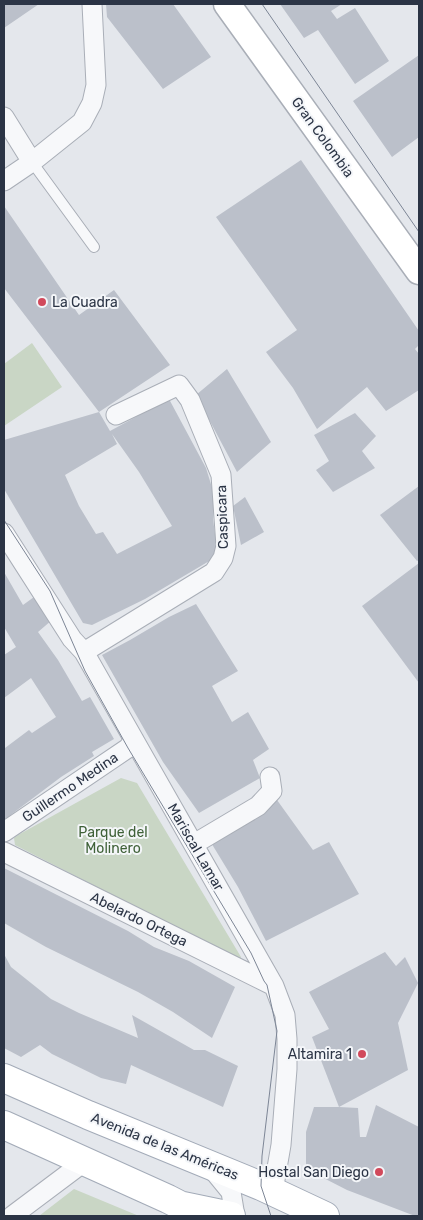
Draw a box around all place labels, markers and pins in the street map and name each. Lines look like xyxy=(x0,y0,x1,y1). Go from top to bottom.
place label: La Cuadra xyxy=(52,294,118,311)
marker: La Cuadra xyxy=(36,296,48,308)
place label: Altamira 1 xyxy=(288,1046,352,1063)
marker: Altamira 1 xyxy=(356,1048,368,1060)
place label: Hostal San Diego xyxy=(258,1164,369,1181)
marker: Hostal San Diego xyxy=(373,1166,385,1178)

